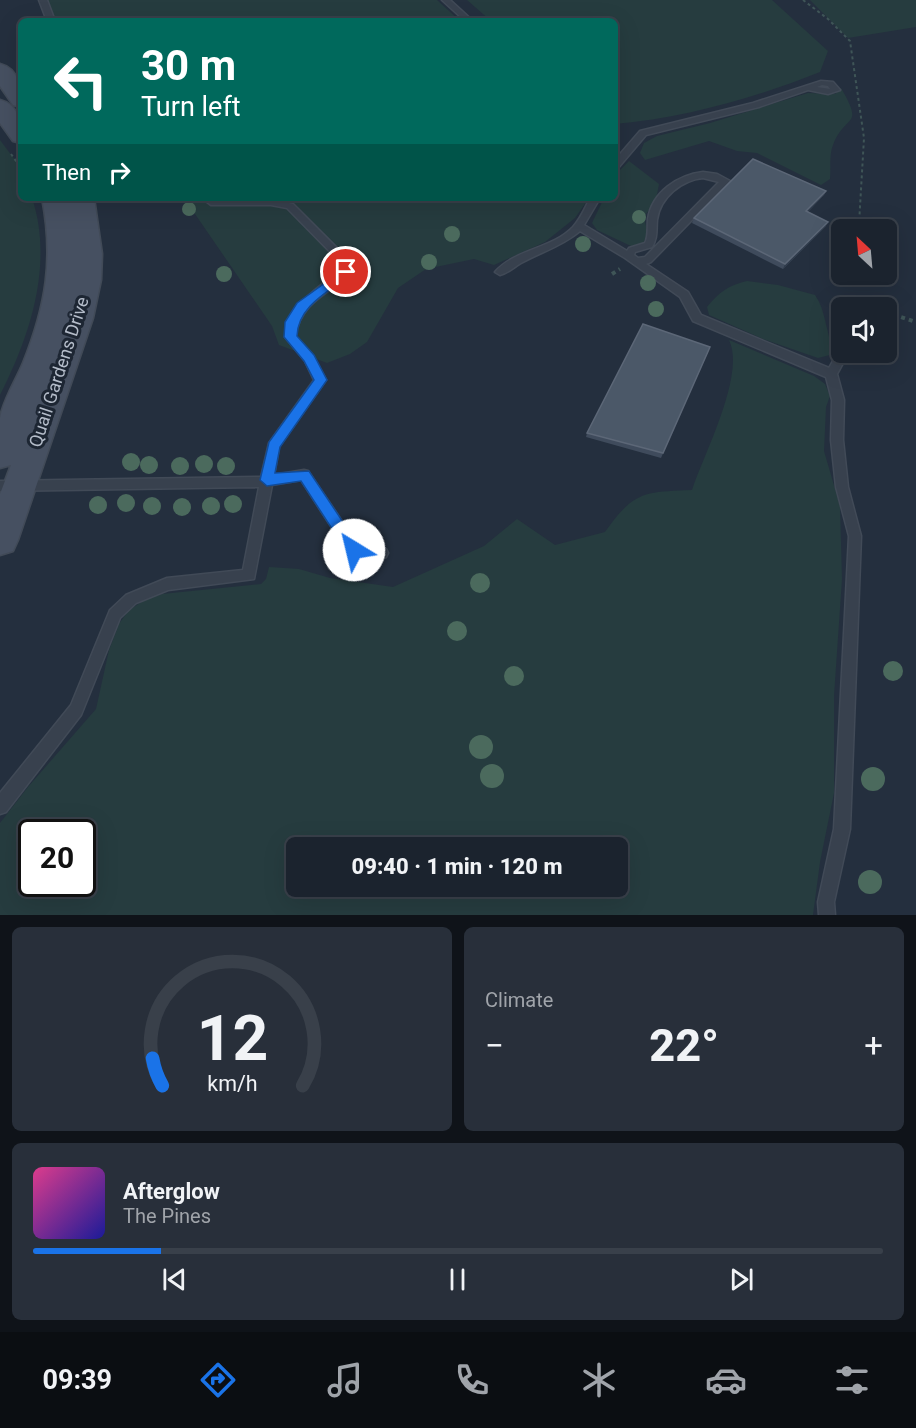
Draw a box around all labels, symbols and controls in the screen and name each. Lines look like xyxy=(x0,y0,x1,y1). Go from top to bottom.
text: 30 m xyxy=(141,41,236,90)
icon: left xyxy=(42,42,120,120)
text: Turn left xyxy=(141,91,241,123)
icon: right xyxy=(103,156,136,189)
text: Then xyxy=(42,160,91,185)
north arrow xyxy=(831,219,897,285)
map controls xyxy=(831,219,897,363)
pin xyxy=(320,246,371,297)
icon: arrive xyxy=(329,255,362,288)
street label: Quail Gardens Drive xyxy=(24,294,93,450)
button: sound xyxy=(831,297,897,363)
position arrow xyxy=(322,518,386,582)
speed limit sign: 20 xyxy=(18,819,96,897)
text: 09:40 · 1 min · 120 m xyxy=(352,854,562,879)
text: Climate xyxy=(485,988,553,1012)
text: 12 xyxy=(196,1002,268,1075)
text: 22° xyxy=(649,1019,719,1072)
text: − xyxy=(485,1026,504,1065)
text: + xyxy=(864,1026,883,1065)
text: km/h xyxy=(207,1071,257,1096)
text: Afterglow xyxy=(123,1179,220,1204)
text: The Pines xyxy=(123,1204,211,1228)
icon: previous xyxy=(158,1263,191,1296)
icon: pause xyxy=(441,1263,474,1296)
icon: next xyxy=(725,1263,758,1296)
icon: directions xyxy=(197,1359,239,1401)
icon: music xyxy=(324,1359,366,1401)
icon: phone xyxy=(451,1359,493,1401)
icon: climate xyxy=(578,1359,620,1401)
icon: car xyxy=(705,1359,747,1401)
icon: filters xyxy=(831,1359,873,1401)
text: 09:39 xyxy=(42,1364,112,1396)

